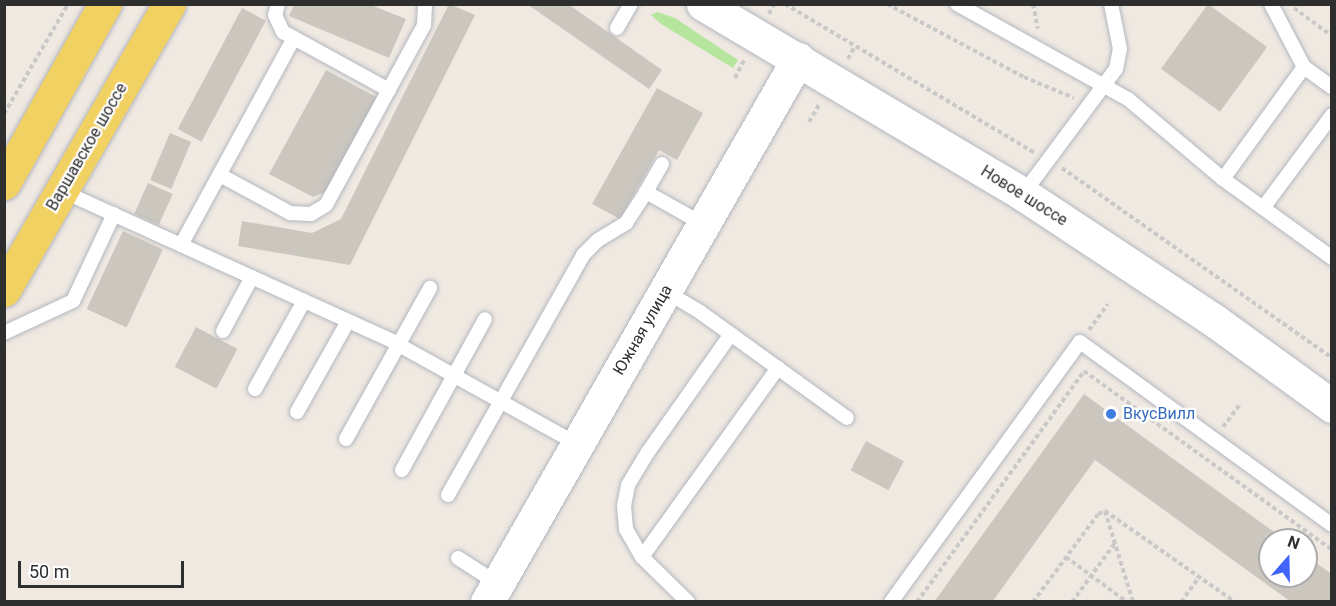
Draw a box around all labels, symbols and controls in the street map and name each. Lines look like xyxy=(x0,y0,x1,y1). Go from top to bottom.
street label: Варшавское шоссе xyxy=(43,80,131,214)
street label: Новое шоссе xyxy=(977,162,1071,230)
street label: Южная улица xyxy=(609,281,677,379)
place label: ВкусВилл xyxy=(1123,404,1195,424)
marker: ВкусВилл xyxy=(1104,407,1118,421)
north arrow xyxy=(1258,528,1318,588)
text: N xyxy=(1285,532,1302,553)
scale bar xyxy=(21,549,188,587)
text: 50 m xyxy=(29,561,69,582)

